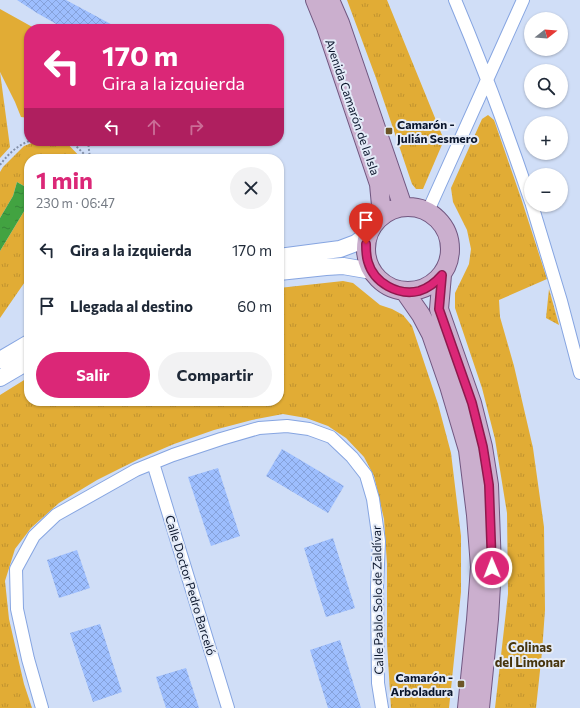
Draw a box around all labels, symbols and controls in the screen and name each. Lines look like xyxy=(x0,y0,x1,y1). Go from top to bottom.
north arrow xyxy=(524,12,568,56)
map controls xyxy=(524,12,568,212)
street label: Avenida Camarón de la Isla xyxy=(323,37,383,177)
text: 170 m xyxy=(102,38,178,72)
icon: left xyxy=(36,40,88,92)
button: search xyxy=(524,64,568,108)
text: Gira a la izquierda xyxy=(102,72,245,94)
icon: left xyxy=(101,116,123,138)
icon: ahead xyxy=(143,116,165,138)
icon: right xyxy=(185,116,207,138)
button: + xyxy=(524,116,568,160)
place label: Camarón - Julián Sesmero xyxy=(397,117,478,146)
marker: Camarón - Julián Sesmero xyxy=(384,126,394,136)
text: 1 min xyxy=(36,165,93,194)
button: close xyxy=(230,167,272,209)
button: − xyxy=(524,168,568,212)
text: 230 m · 06:47 xyxy=(36,195,115,211)
pin xyxy=(349,203,383,244)
icon: arrive xyxy=(355,209,377,231)
icon: left xyxy=(36,239,58,261)
text: Gira a la izquierda xyxy=(70,241,192,259)
text: 170 m xyxy=(232,241,272,259)
icon: arrive xyxy=(36,295,58,317)
text: Llegada al destino xyxy=(70,297,193,315)
text: 60 m xyxy=(237,297,272,315)
button: Salir xyxy=(36,352,150,398)
button: Compartir xyxy=(158,352,272,398)
street label: Calle Doctor Pedro Barceló xyxy=(163,513,219,657)
street label: Calle Pablo Solo de Zaldívar xyxy=(369,525,385,675)
position arrow xyxy=(471,547,513,589)
district label: Colinas del Limonar xyxy=(495,639,566,670)
place label: Camarón - Arboladura xyxy=(391,670,453,698)
marker: Camarón - Arboladura xyxy=(456,679,466,689)

